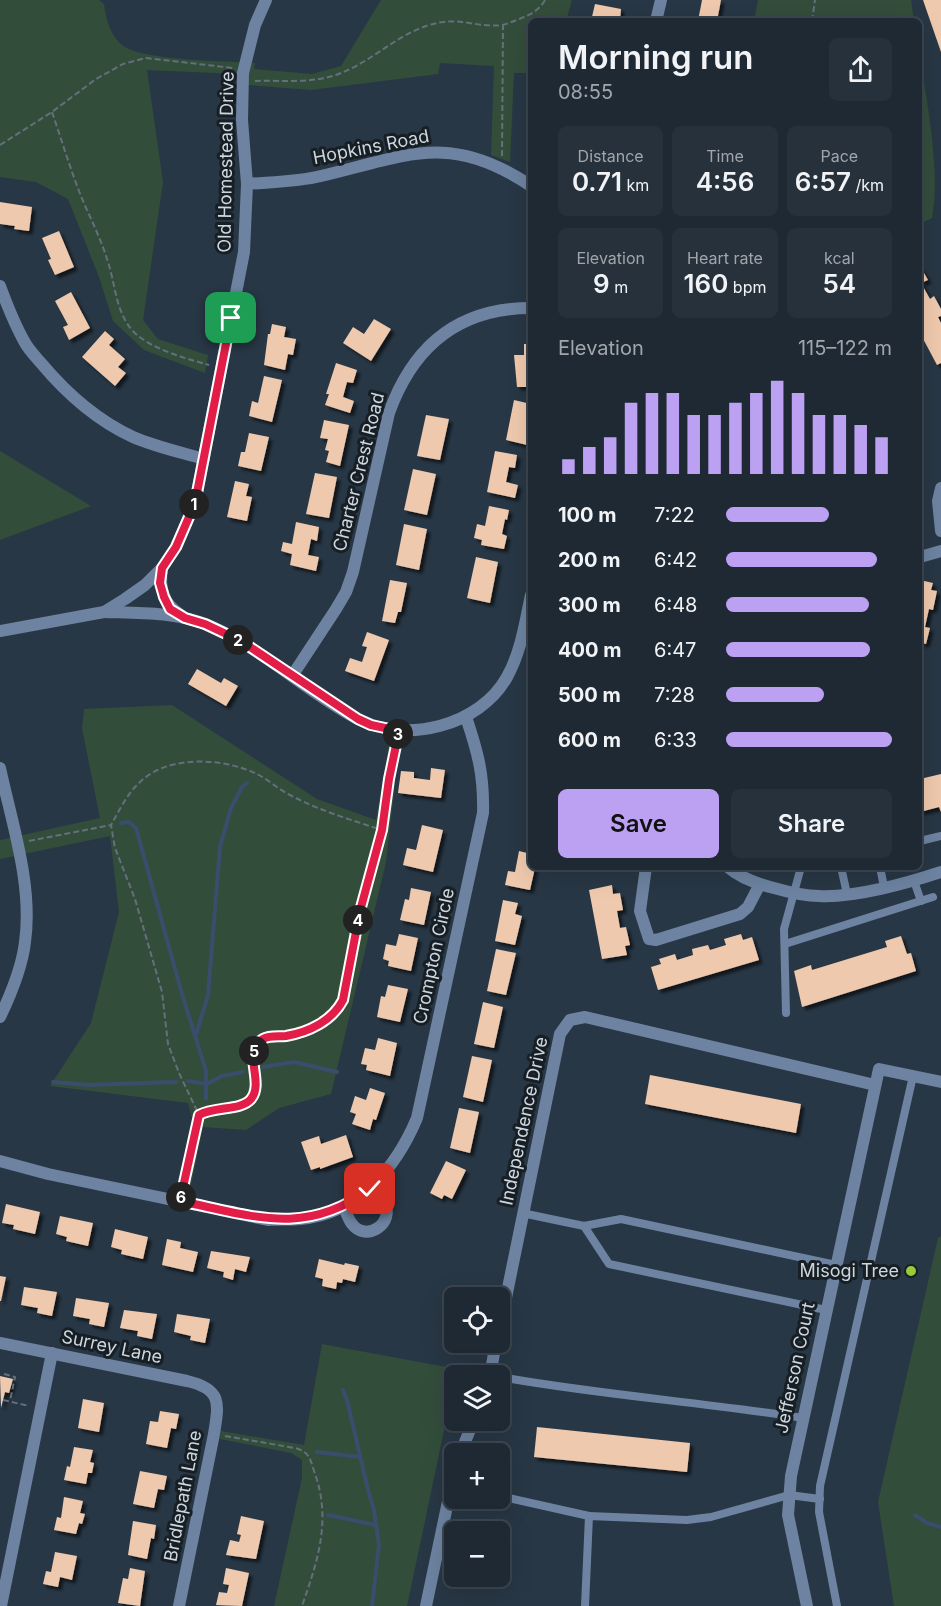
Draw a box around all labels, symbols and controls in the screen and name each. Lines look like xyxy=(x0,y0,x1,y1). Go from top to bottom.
text: Morning run xyxy=(558,37,753,77)
button: share xyxy=(829,38,892,101)
street label: Old Homestead Drive xyxy=(213,71,238,253)
text: 08:55 xyxy=(558,80,613,104)
street label: Hopkins Road xyxy=(311,125,431,168)
text: Distance xyxy=(578,146,644,166)
text: Time xyxy=(706,146,744,166)
text: Pace xyxy=(820,146,858,166)
text: 0.71 xyxy=(572,166,622,197)
text: 4:56 xyxy=(696,166,754,197)
text: 6:57 xyxy=(795,166,851,197)
text: km xyxy=(622,175,649,195)
text: /km xyxy=(851,175,884,195)
text: Elevation xyxy=(576,248,645,268)
text: Heart rate xyxy=(687,248,763,268)
text: kcal xyxy=(824,248,855,268)
text: 9 xyxy=(593,268,610,299)
text: 160 xyxy=(684,268,728,299)
text: 54 xyxy=(822,268,856,299)
text: m xyxy=(610,277,628,297)
text: bpm xyxy=(728,277,766,297)
pin xyxy=(205,292,256,343)
icon: arrive xyxy=(214,301,247,334)
text: Elevation xyxy=(558,336,644,360)
text: 115–122 m xyxy=(798,336,892,360)
street label: Charter Crest Road xyxy=(329,390,388,553)
pin: 1 xyxy=(179,489,209,519)
text: 1 xyxy=(191,494,197,514)
text: 100 m xyxy=(558,503,617,527)
text: 7:22 xyxy=(654,503,695,527)
text: 200 m xyxy=(558,548,621,572)
text: 6:42 xyxy=(654,548,697,572)
text: 300 m xyxy=(558,593,621,617)
text: 6:48 xyxy=(654,593,697,617)
pin: 2 xyxy=(223,625,253,655)
text: 2 xyxy=(233,630,243,650)
text: 400 m xyxy=(558,638,622,662)
text: 6:47 xyxy=(654,638,696,662)
text: 500 m xyxy=(558,683,621,707)
text: 7:28 xyxy=(654,683,695,707)
pin: 3 xyxy=(383,719,413,749)
text: 3 xyxy=(393,724,403,744)
text: 600 m xyxy=(558,728,621,752)
text: 6:33 xyxy=(654,728,697,752)
button: Save xyxy=(558,789,719,858)
button: Share xyxy=(731,789,892,858)
street label: Crompton Circle xyxy=(409,886,458,1026)
pin: 4 xyxy=(343,905,373,935)
text: 4 xyxy=(353,910,363,930)
street label: Independence Drive xyxy=(495,1035,552,1207)
pin: 5 xyxy=(239,1036,269,1066)
text: 5 xyxy=(249,1041,259,1061)
pin xyxy=(344,1163,395,1214)
icon: check xyxy=(353,1172,386,1205)
pin: 6 xyxy=(166,1182,196,1212)
text: 6 xyxy=(176,1187,186,1207)
place label: Misogi Tree xyxy=(800,1260,899,1281)
marker: Misogi Tree xyxy=(904,1264,918,1278)
map controls xyxy=(444,1287,510,1587)
button: locate xyxy=(444,1287,510,1353)
street label: Jefferson Court xyxy=(770,1300,819,1435)
street label: Surrey Lane xyxy=(60,1326,164,1367)
button: layers xyxy=(444,1365,510,1431)
street label: Bridlepath Lane xyxy=(159,1428,206,1563)
button: + xyxy=(444,1443,510,1509)
button: − xyxy=(444,1521,510,1587)

